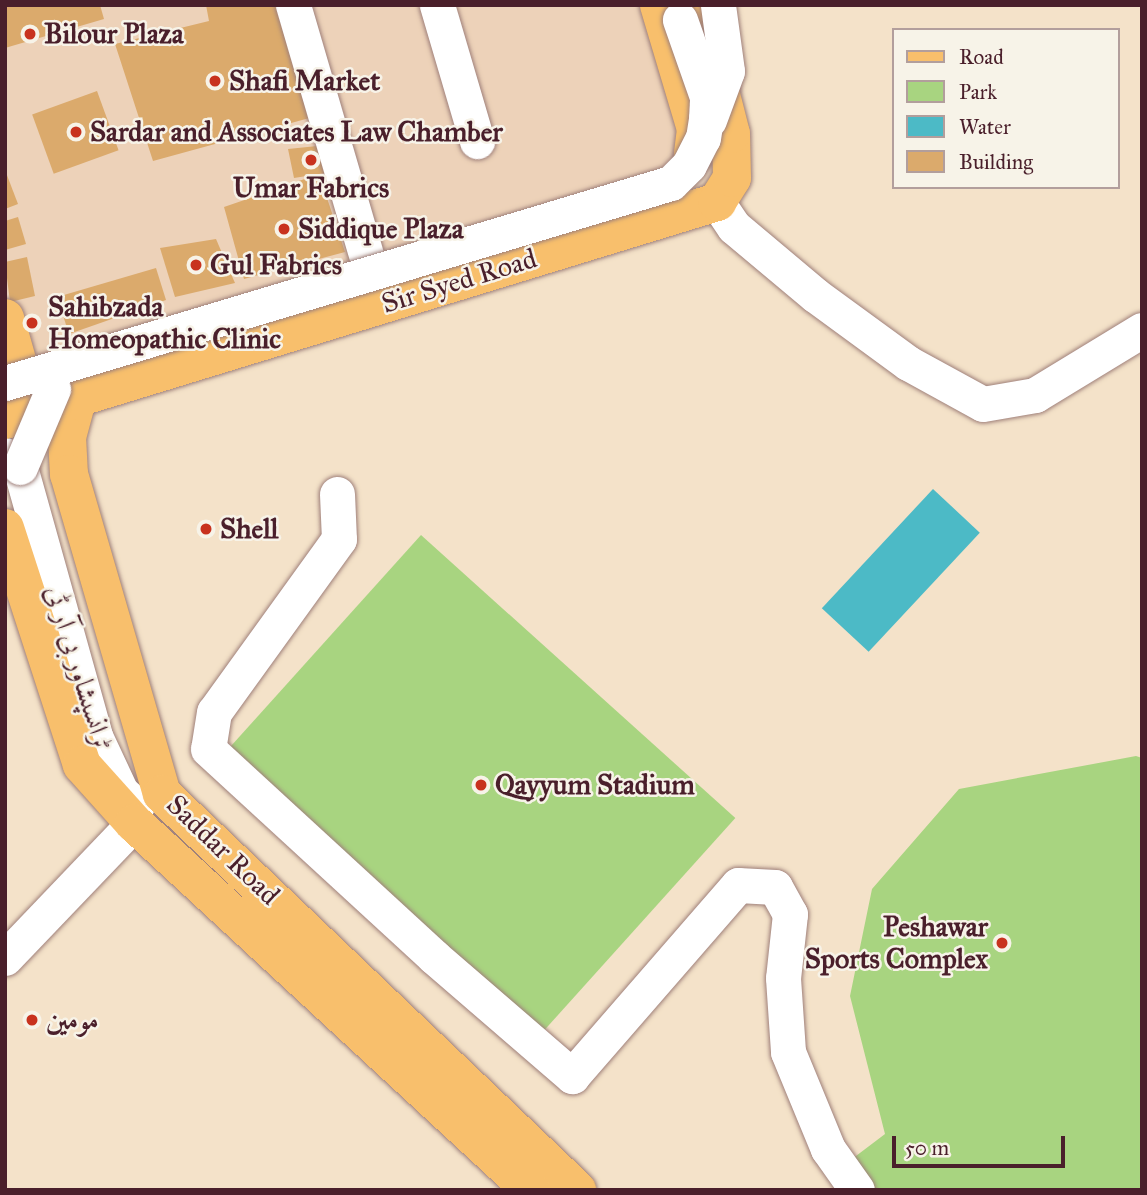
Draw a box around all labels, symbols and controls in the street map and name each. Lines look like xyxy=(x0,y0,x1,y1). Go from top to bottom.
place label: Bilour Plaza xyxy=(44,17,184,51)
marker: Bilour Plaza xyxy=(22,26,38,42)
legend xyxy=(892,28,1119,189)
text: Road xyxy=(959,44,1004,70)
place label: Shafi Market xyxy=(229,64,380,98)
marker: Shafi Market xyxy=(207,73,223,89)
text: Park xyxy=(959,79,997,105)
text: Water xyxy=(959,114,1011,140)
place label: Sardar and Associates Law Chamber xyxy=(90,115,503,149)
marker: Sardar and Associates Law Chamber xyxy=(68,124,84,140)
text: Building xyxy=(959,149,1033,175)
marker: Umar Fabrics xyxy=(303,152,319,168)
place label: Umar Fabrics xyxy=(233,171,389,205)
place label: Siddique Plaza xyxy=(298,212,464,246)
marker: Siddique Plaza xyxy=(276,221,292,237)
street label: Sir Syed Road xyxy=(377,241,541,321)
place label: Gul Fabrics xyxy=(210,248,342,282)
marker: Gul Fabrics xyxy=(188,257,204,273)
place label: Sahibzada Homeopathic Clinic xyxy=(48,290,281,356)
marker: Sahibzada Homeopathic Clinic xyxy=(22,313,42,333)
place label: Shell xyxy=(220,512,278,546)
marker: Shell xyxy=(198,521,214,537)
street label: ٹرانسپشاور بی آر ٹی xyxy=(38,581,120,755)
place label: Qayyum Stadium xyxy=(495,768,695,802)
marker: Qayyum Stadium xyxy=(473,777,489,793)
street label: Saddar Road xyxy=(160,788,286,912)
place label: Peshawar Sports Complex xyxy=(805,910,988,976)
marker: Peshawar Sports Complex xyxy=(994,935,1010,951)
place label: مومین xyxy=(46,1003,99,1037)
marker: مومین xyxy=(24,1012,40,1028)
scale bar xyxy=(895,1122,1068,1166)
text: 50 m xyxy=(905,1135,949,1161)

